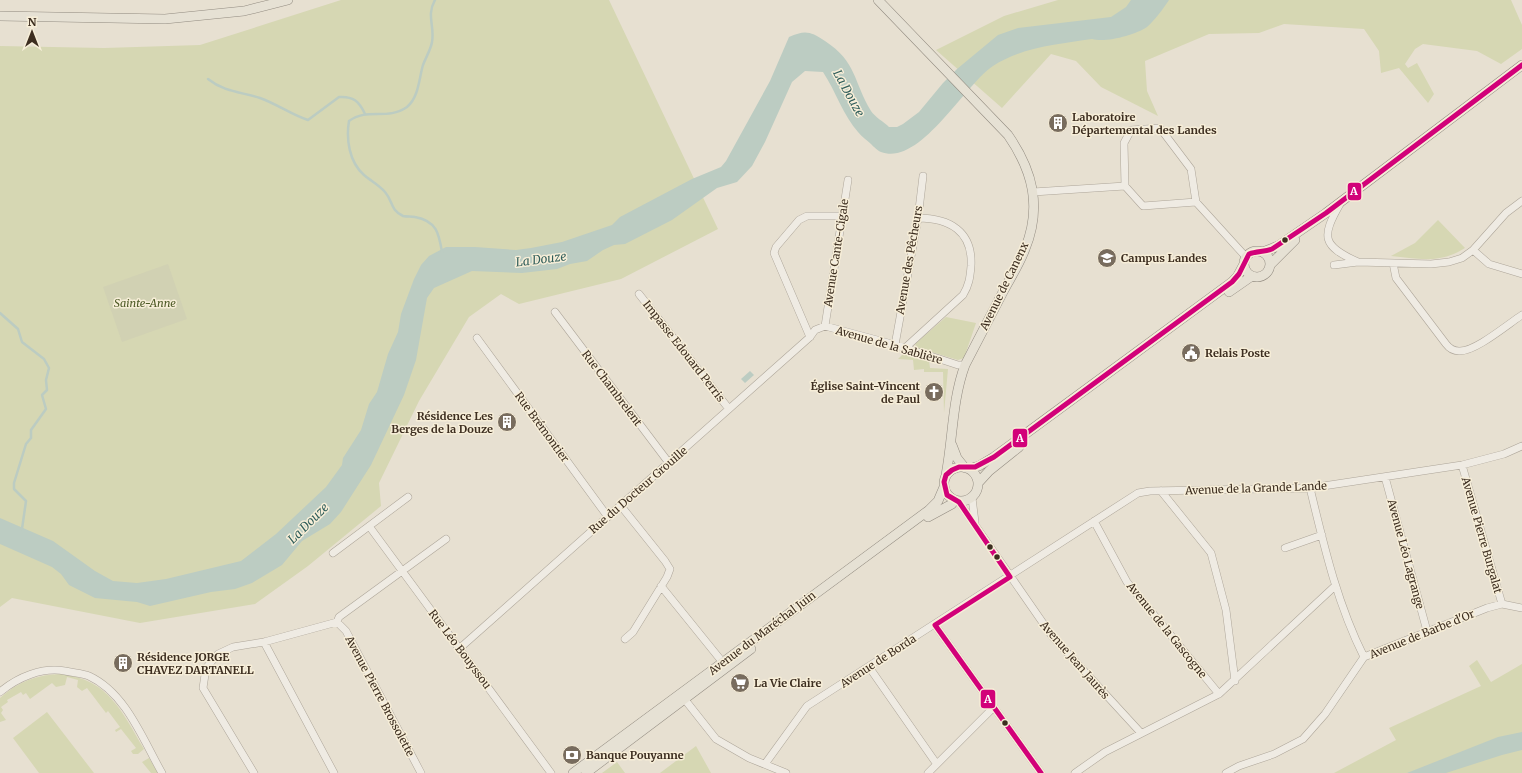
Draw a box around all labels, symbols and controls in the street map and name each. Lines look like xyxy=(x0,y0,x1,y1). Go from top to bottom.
north arrow xyxy=(12,12,52,52)
text: N xyxy=(28,15,37,29)
water label: La Douze xyxy=(830,67,868,119)
place label: Laboratoire Départemental des Landes xyxy=(1072,110,1217,137)
building icon: Laboratoire Départemental des Landes xyxy=(1047,112,1069,134)
line badge: A xyxy=(1347,182,1362,201)
text: A xyxy=(1349,184,1358,198)
street label: Avenue Cante-Cigale xyxy=(820,198,852,309)
street label: Avenue des Pêcheurs xyxy=(892,205,925,316)
unlabelled marker xyxy=(1280,235,1290,245)
street label: Avenue de Canenx xyxy=(976,239,1032,333)
school or university icon: Campus Landes xyxy=(1096,247,1118,269)
water label: La Douze xyxy=(515,248,567,270)
place label: Campus Landes xyxy=(1121,251,1207,265)
park label: Sainte-Anne xyxy=(114,296,176,310)
street label: Impasse Edouard Perris xyxy=(640,297,728,405)
street label: Avenue de la Sablière xyxy=(833,323,944,367)
public building icon: Relais Poste xyxy=(1180,342,1202,364)
place label: Relais Poste xyxy=(1205,346,1270,360)
street label: Rue Chambrelent xyxy=(579,347,645,429)
place label: Église Saint-Vincent de Paul xyxy=(810,379,921,406)
church icon: Église Saint-Vincent de Paul xyxy=(923,381,945,403)
street label: Rue Brémontier xyxy=(512,389,572,465)
place label: Résidence Les Berges de la Douze xyxy=(391,409,493,436)
building icon: Résidence Les Berges de la Douze xyxy=(496,411,518,433)
line badge: A xyxy=(1012,428,1028,448)
text: A xyxy=(1015,431,1024,445)
street label: Rue du Docteur Grouille xyxy=(586,443,690,536)
street label: Avenue Pierre Burgalat xyxy=(1458,474,1506,596)
street label: Avenue de la Grande Lande xyxy=(1184,479,1327,498)
street label: Avenue Léo Lagrange xyxy=(1384,497,1427,611)
water label: La Douze xyxy=(285,500,331,546)
unlabelled marker xyxy=(985,542,995,552)
unlabelled marker xyxy=(992,552,1002,562)
street label: Avenue de la Gascogne xyxy=(1123,578,1210,681)
street label: Avenue du Maréchal Juin xyxy=(705,588,819,679)
street label: Rue Léo Bouyssou xyxy=(426,607,494,692)
street label: Avenue de Barbe d'Or xyxy=(1367,607,1477,662)
street label: Avenue Jean Jaurès xyxy=(1037,617,1113,702)
street label: Avenue de Borda xyxy=(837,631,919,691)
street label: Avenue Pierre Brossolette xyxy=(342,632,418,759)
place label: Résidence JORGE CHAVEZ DARTANELL xyxy=(137,650,254,677)
building icon: Résidence JORGE CHAVEZ DARTANELL xyxy=(112,652,134,674)
supermarket icon: La Vie Claire xyxy=(729,672,751,694)
place label: La Vie Claire xyxy=(754,676,821,690)
line badge: A xyxy=(980,689,996,709)
text: A xyxy=(983,692,992,706)
unlabelled marker xyxy=(1000,718,1010,728)
bank icon: Banque Pouyanne xyxy=(561,744,583,766)
place label: Banque Pouyanne xyxy=(586,748,684,762)

